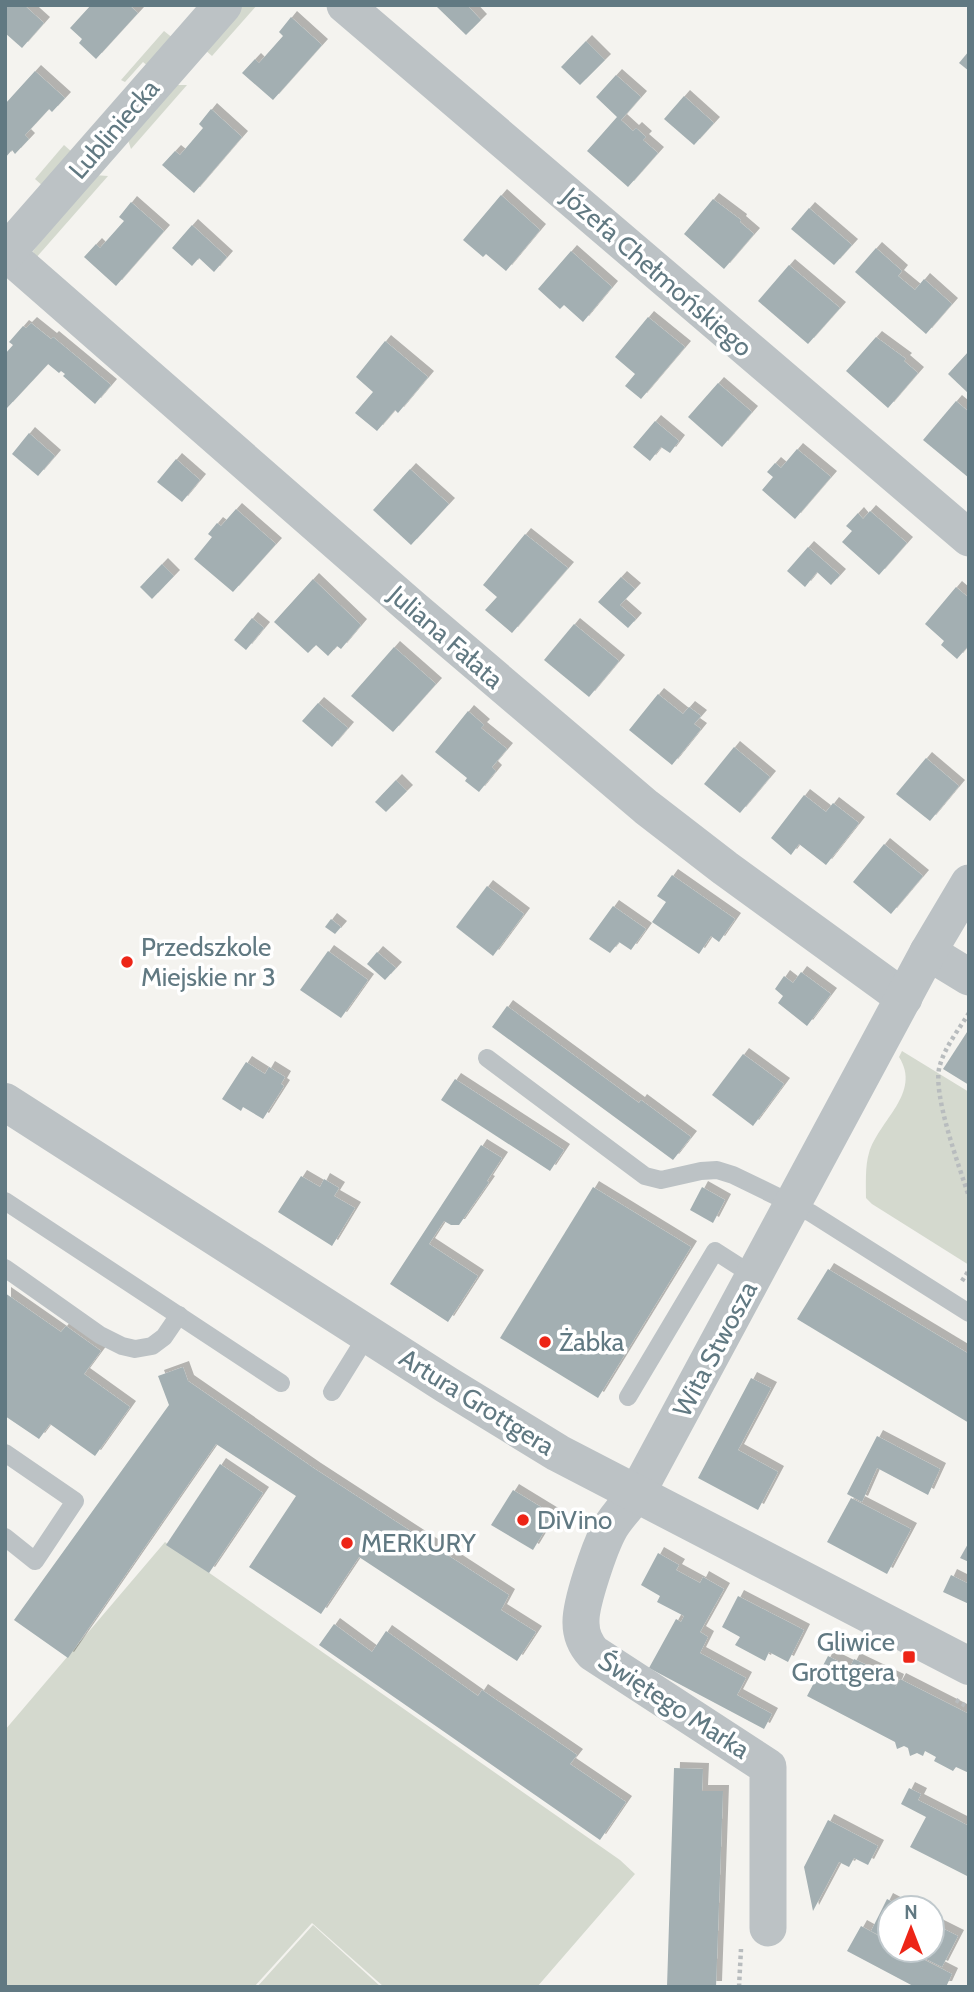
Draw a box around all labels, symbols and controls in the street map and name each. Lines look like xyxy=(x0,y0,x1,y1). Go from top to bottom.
street label: Lubliniecka xyxy=(62,72,166,185)
street label: Józefa Chełmońskiego xyxy=(554,180,759,363)
street label: Juliana Fałata xyxy=(381,578,510,696)
place label: Przedszkole Miejskie nr 3 xyxy=(141,931,276,993)
marker: Przedszkole Miejskie nr 3 xyxy=(119,954,135,970)
street label: Wita Stwosza xyxy=(666,1275,764,1422)
place label: Żabka xyxy=(559,1326,625,1358)
marker: Żabka xyxy=(537,1334,553,1350)
street label: Artura Grottgera xyxy=(394,1342,561,1463)
place label: DiVino xyxy=(537,1504,612,1536)
marker: DiVino xyxy=(515,1512,531,1528)
place label: MERKURY xyxy=(361,1527,476,1559)
marker: MERKURY xyxy=(339,1535,355,1551)
place label: Gliwice Grottgera xyxy=(791,1626,896,1688)
street label: Świętego Marka xyxy=(592,1644,756,1766)
marker: Gliwice Grottgera xyxy=(901,1649,917,1665)
north arrow xyxy=(876,1894,946,1964)
text: N xyxy=(904,1901,918,1924)

